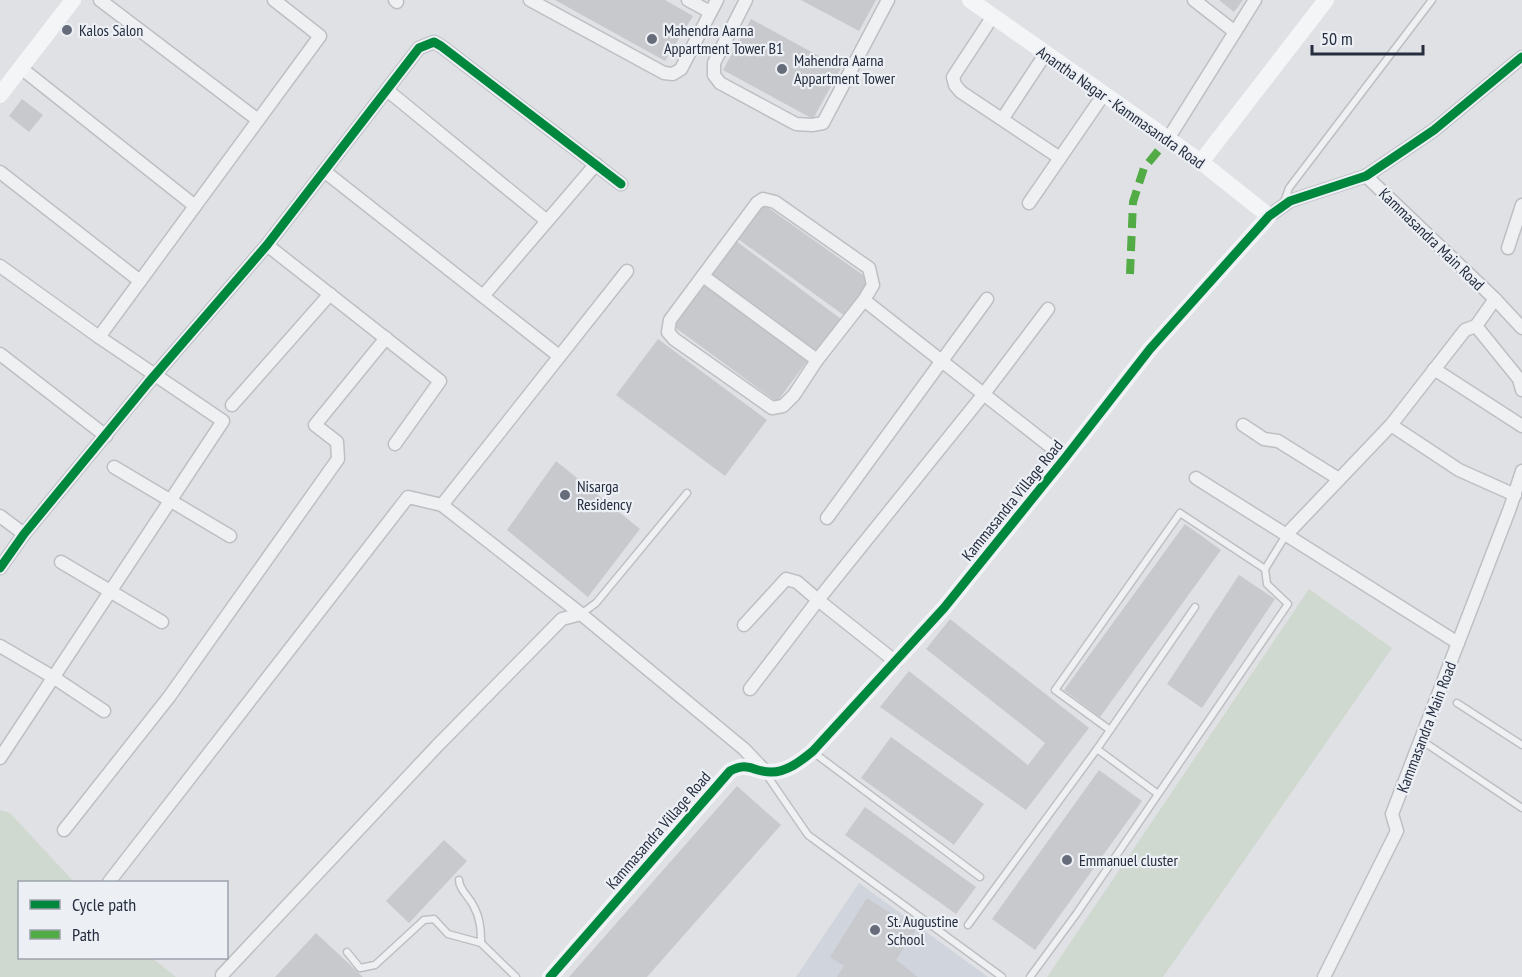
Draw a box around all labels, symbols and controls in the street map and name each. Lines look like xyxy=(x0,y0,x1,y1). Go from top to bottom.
scale bar xyxy=(1312,18,1423,56)
place label: Kalos Salon xyxy=(79,20,143,40)
place label: Mahendra Aarna Appartment Tower B1 xyxy=(664,20,783,58)
marker: Kalos Salon xyxy=(60,23,74,37)
text: 50 m xyxy=(1321,27,1353,50)
marker: Mahendra Aarna Appartment Tower B1 xyxy=(645,32,659,46)
street label: Anantha Nagar - Kammasandra Road xyxy=(1033,41,1209,173)
place label: Mahendra Aarna Appartment Tower xyxy=(794,50,896,88)
marker: Mahendra Aarna Appartment Tower xyxy=(775,62,789,76)
street label: Kammasandra Main Road xyxy=(1375,184,1489,294)
street label: Kammasandra Village Road xyxy=(957,435,1067,564)
place label: Nisarga Residency xyxy=(577,476,632,514)
marker: Nisarga Residency xyxy=(558,488,572,502)
street label: Kammasandra Main Road xyxy=(1392,659,1460,795)
street label: Kammasandra Village Road xyxy=(601,767,715,893)
place label: Emmanuel cluster xyxy=(1079,850,1178,870)
marker: Emmanuel cluster xyxy=(1060,853,1074,867)
legend xyxy=(18,881,228,959)
text: Cycle path xyxy=(72,893,136,916)
place label: St. Augustine School xyxy=(887,911,958,949)
text: Path xyxy=(72,923,100,946)
marker: St. Augustine School xyxy=(868,923,882,937)

